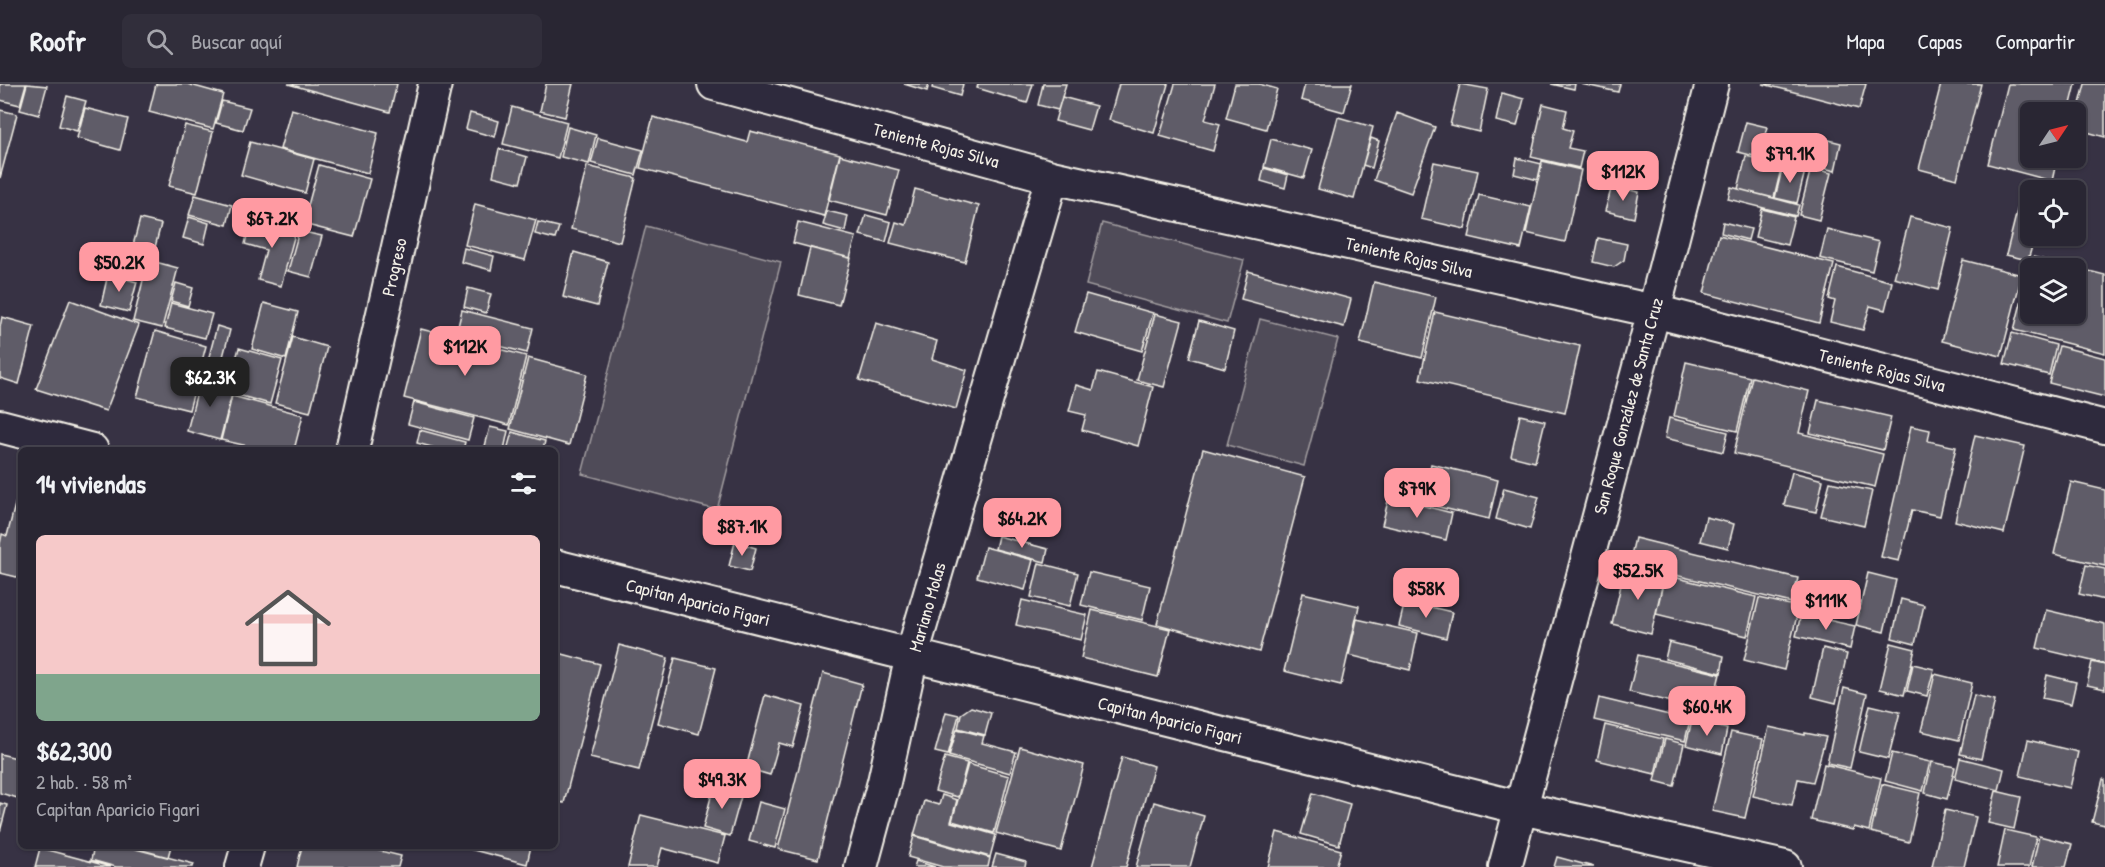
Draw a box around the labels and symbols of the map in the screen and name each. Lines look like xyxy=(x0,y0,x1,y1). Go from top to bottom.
north arrow xyxy=(2020,102,2086,168)
street label: Teniente Rojas Silva xyxy=(870,116,1002,174)
pin: $79.1K xyxy=(1741,133,1839,184)
pin: $112K xyxy=(1581,151,1665,202)
pin: $67.2K xyxy=(223,198,321,249)
street label: Teniente Rojas Silva xyxy=(1343,230,1475,284)
street label: Progreso xyxy=(375,235,413,299)
pin: $50.2K xyxy=(70,242,168,293)
street label: San Roque González de Santa Cruz xyxy=(1587,295,1669,517)
pin: $112K xyxy=(423,326,507,377)
street label: Teniente Rojas Silva xyxy=(1816,342,1948,398)
pin: $62.3K xyxy=(161,357,259,408)
pin: $79K xyxy=(1381,468,1453,519)
pin: $64.2K xyxy=(973,498,1071,549)
pin: $87.1K xyxy=(693,506,791,557)
pin: $52.5K xyxy=(1589,550,1687,601)
street label: Mariano Molas xyxy=(902,559,952,655)
pin: $58K xyxy=(1390,568,1462,619)
street label: Capitan Aparicio Figari xyxy=(623,572,773,632)
pin: $111K xyxy=(1784,580,1868,631)
pin: $60.4K xyxy=(1658,686,1756,737)
street label: Capitan Aparicio Figari xyxy=(1095,690,1245,750)
pin: $49.3K xyxy=(673,759,771,810)

